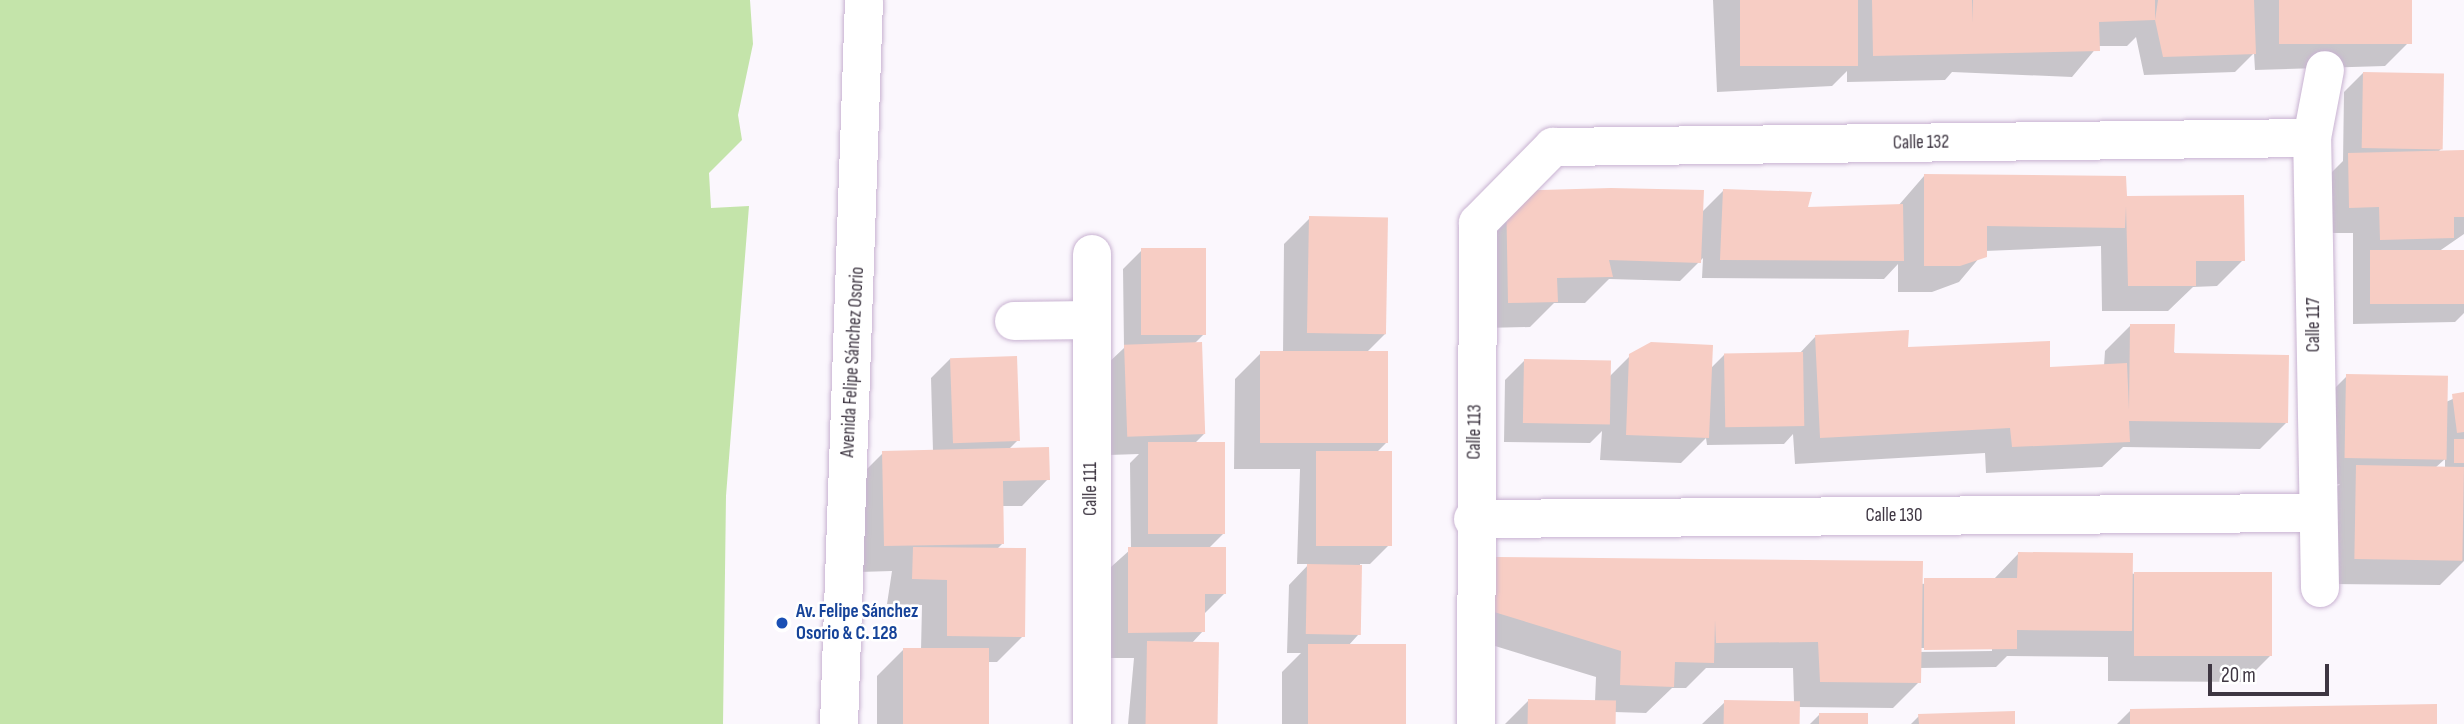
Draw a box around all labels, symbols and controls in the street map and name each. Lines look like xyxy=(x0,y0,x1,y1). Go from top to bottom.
street label: Calle 132 xyxy=(1893,131,1949,155)
street label: Avenida Felipe Sánchez Osorio xyxy=(837,266,869,458)
street label: Calle 117 xyxy=(2303,298,2325,352)
street label: Calle 113 xyxy=(1463,404,1487,460)
street label: Calle 111 xyxy=(1080,462,1102,516)
street label: Calle 130 xyxy=(1865,505,1923,527)
place label: Av. Felipe Sánchez Osorio & C. 128 xyxy=(796,601,918,645)
marker: Av. Felipe Sánchez Osorio & C. 128 xyxy=(774,615,790,631)
scale bar xyxy=(2212,650,2333,694)
text: 20 m xyxy=(2221,663,2256,688)

